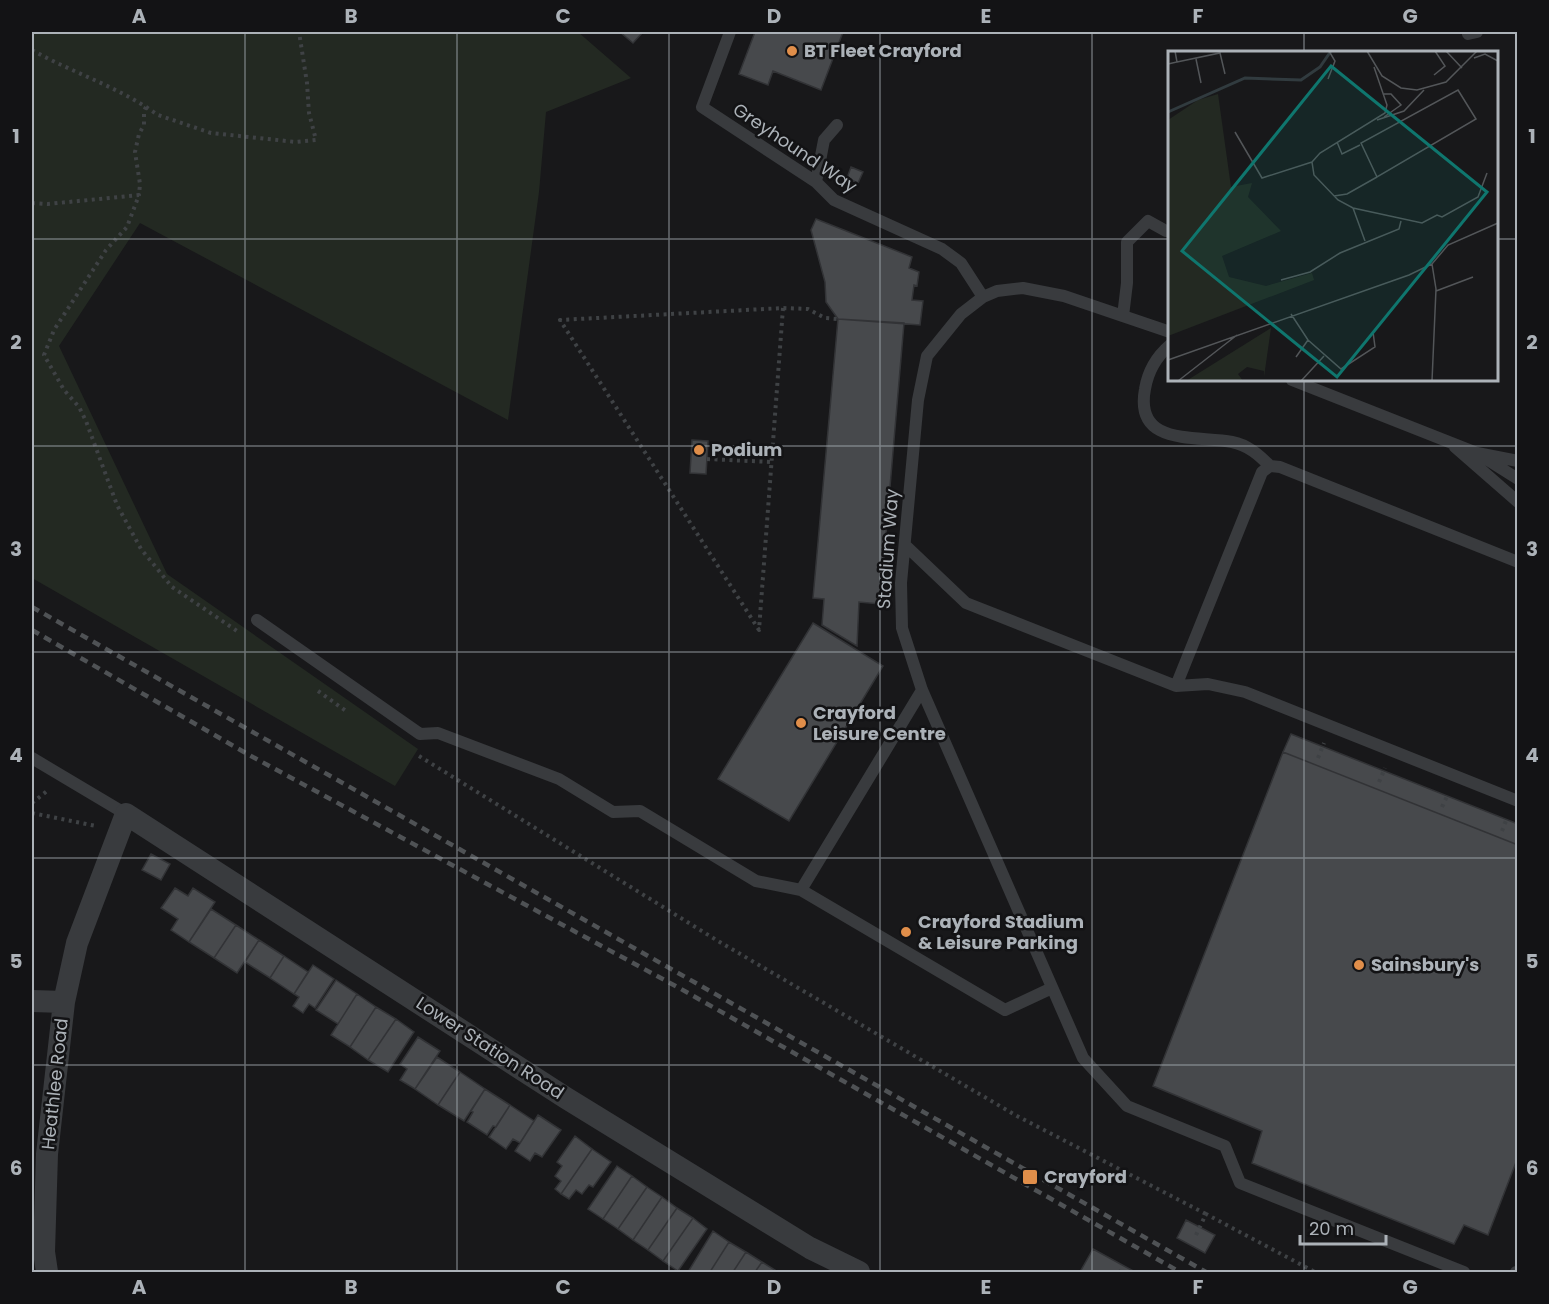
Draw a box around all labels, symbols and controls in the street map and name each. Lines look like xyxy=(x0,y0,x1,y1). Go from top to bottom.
text: A xyxy=(132,2,147,30)
text: B xyxy=(344,2,358,30)
text: C xyxy=(555,2,571,30)
text: D xyxy=(767,2,781,30)
text: E xyxy=(981,2,991,30)
text: F xyxy=(1193,2,1204,30)
text: G xyxy=(1402,2,1418,30)
place label: BT Fleet Crayford xyxy=(804,38,962,63)
marker: BT Fleet Crayford xyxy=(785,44,799,58)
inset map xyxy=(1168,51,1498,381)
street label: Greyhound Way xyxy=(728,97,862,198)
text: 1 xyxy=(12,122,20,150)
text: 1 xyxy=(1528,122,1536,150)
text: 2 xyxy=(10,328,22,356)
text: 2 xyxy=(1526,328,1538,356)
place label: Podium xyxy=(711,437,782,462)
marker: Podium xyxy=(692,443,706,457)
street label: Stadium Way xyxy=(871,488,904,610)
text: 3 xyxy=(10,535,22,563)
text: 3 xyxy=(1526,535,1538,563)
place label: Crayford Leisure Centre xyxy=(813,700,946,746)
marker: Crayford Leisure Centre xyxy=(794,716,808,730)
text: 4 xyxy=(9,741,23,769)
text: 4 xyxy=(1525,741,1539,769)
place label: Crayford Stadium & Leisure Parking xyxy=(918,909,1084,955)
marker: Crayford Stadium & Leisure Parking xyxy=(899,925,913,939)
text: 5 xyxy=(10,947,23,975)
text: 5 xyxy=(1526,947,1539,975)
place label: Sainsbury's xyxy=(1371,952,1479,977)
marker: Sainsbury's xyxy=(1352,958,1366,972)
street label: Lower Station Road xyxy=(411,990,569,1105)
street label: Heathlee Road xyxy=(35,1017,74,1151)
text: 6 xyxy=(10,1154,22,1182)
text: 6 xyxy=(1526,1154,1538,1182)
place label: Crayford xyxy=(1044,1164,1127,1189)
marker: Crayford xyxy=(1021,1168,1039,1186)
scale bar xyxy=(1300,1208,1386,1246)
text: 20 m xyxy=(1309,1216,1354,1241)
text: A xyxy=(132,1273,147,1301)
text: B xyxy=(344,1273,358,1301)
text: C xyxy=(555,1273,571,1301)
text: D xyxy=(767,1273,781,1301)
text: E xyxy=(981,1273,991,1301)
text: F xyxy=(1193,1273,1204,1301)
text: G xyxy=(1402,1273,1418,1301)

